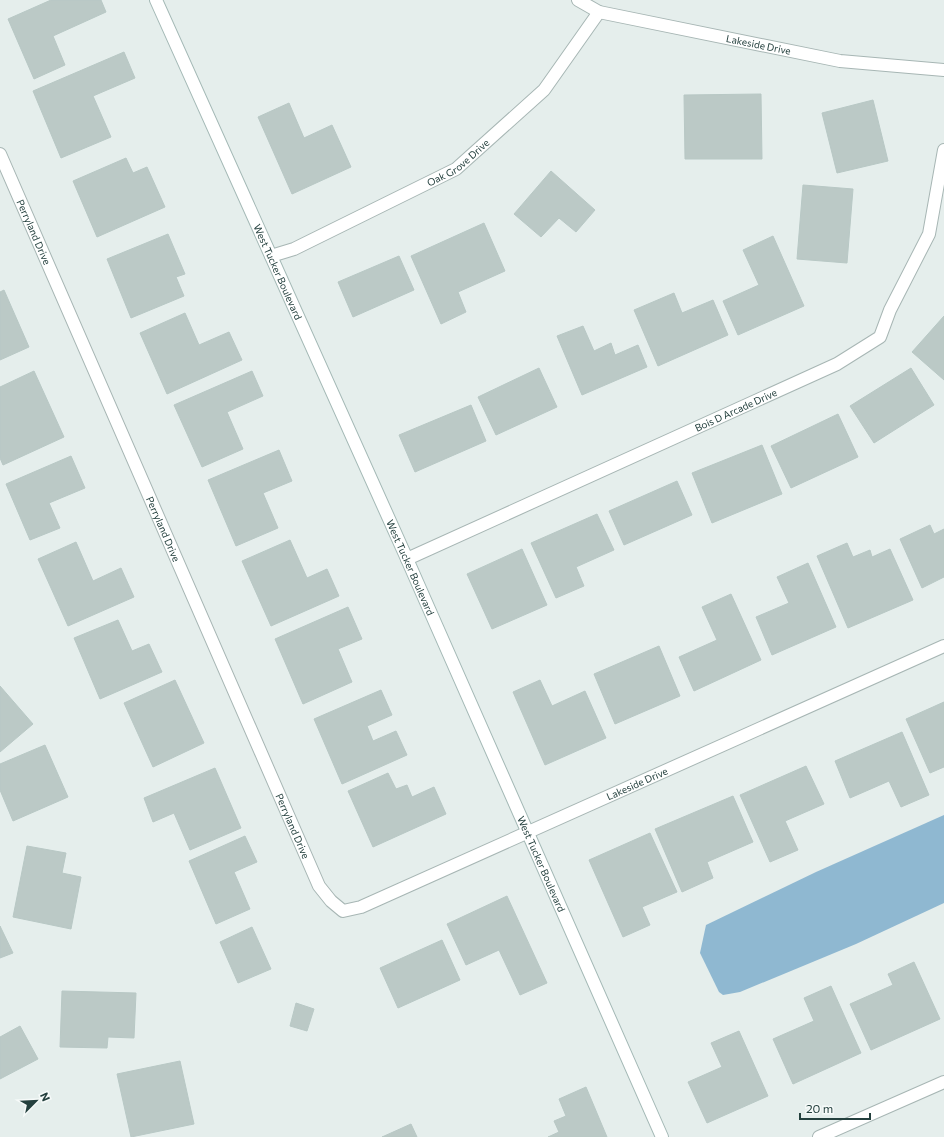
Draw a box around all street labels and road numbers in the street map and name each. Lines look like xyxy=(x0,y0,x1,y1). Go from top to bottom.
street label: Lakeside Drive xyxy=(725,32,792,57)
street label: Oak Grove Drive xyxy=(425,136,492,188)
street label: Perryland Drive xyxy=(14,197,53,266)
street label: West Tucker Boulevard xyxy=(251,222,305,322)
street label: Bois D Arcade Drive xyxy=(693,386,779,434)
street label: Perryland Drive xyxy=(144,494,183,563)
street label: West Tucker Boulevard xyxy=(384,518,437,617)
street label: Lakeside Drive xyxy=(604,765,669,802)
street label: Perryland Drive xyxy=(273,791,312,860)
street label: West Tucker Boulevard xyxy=(515,814,568,914)

